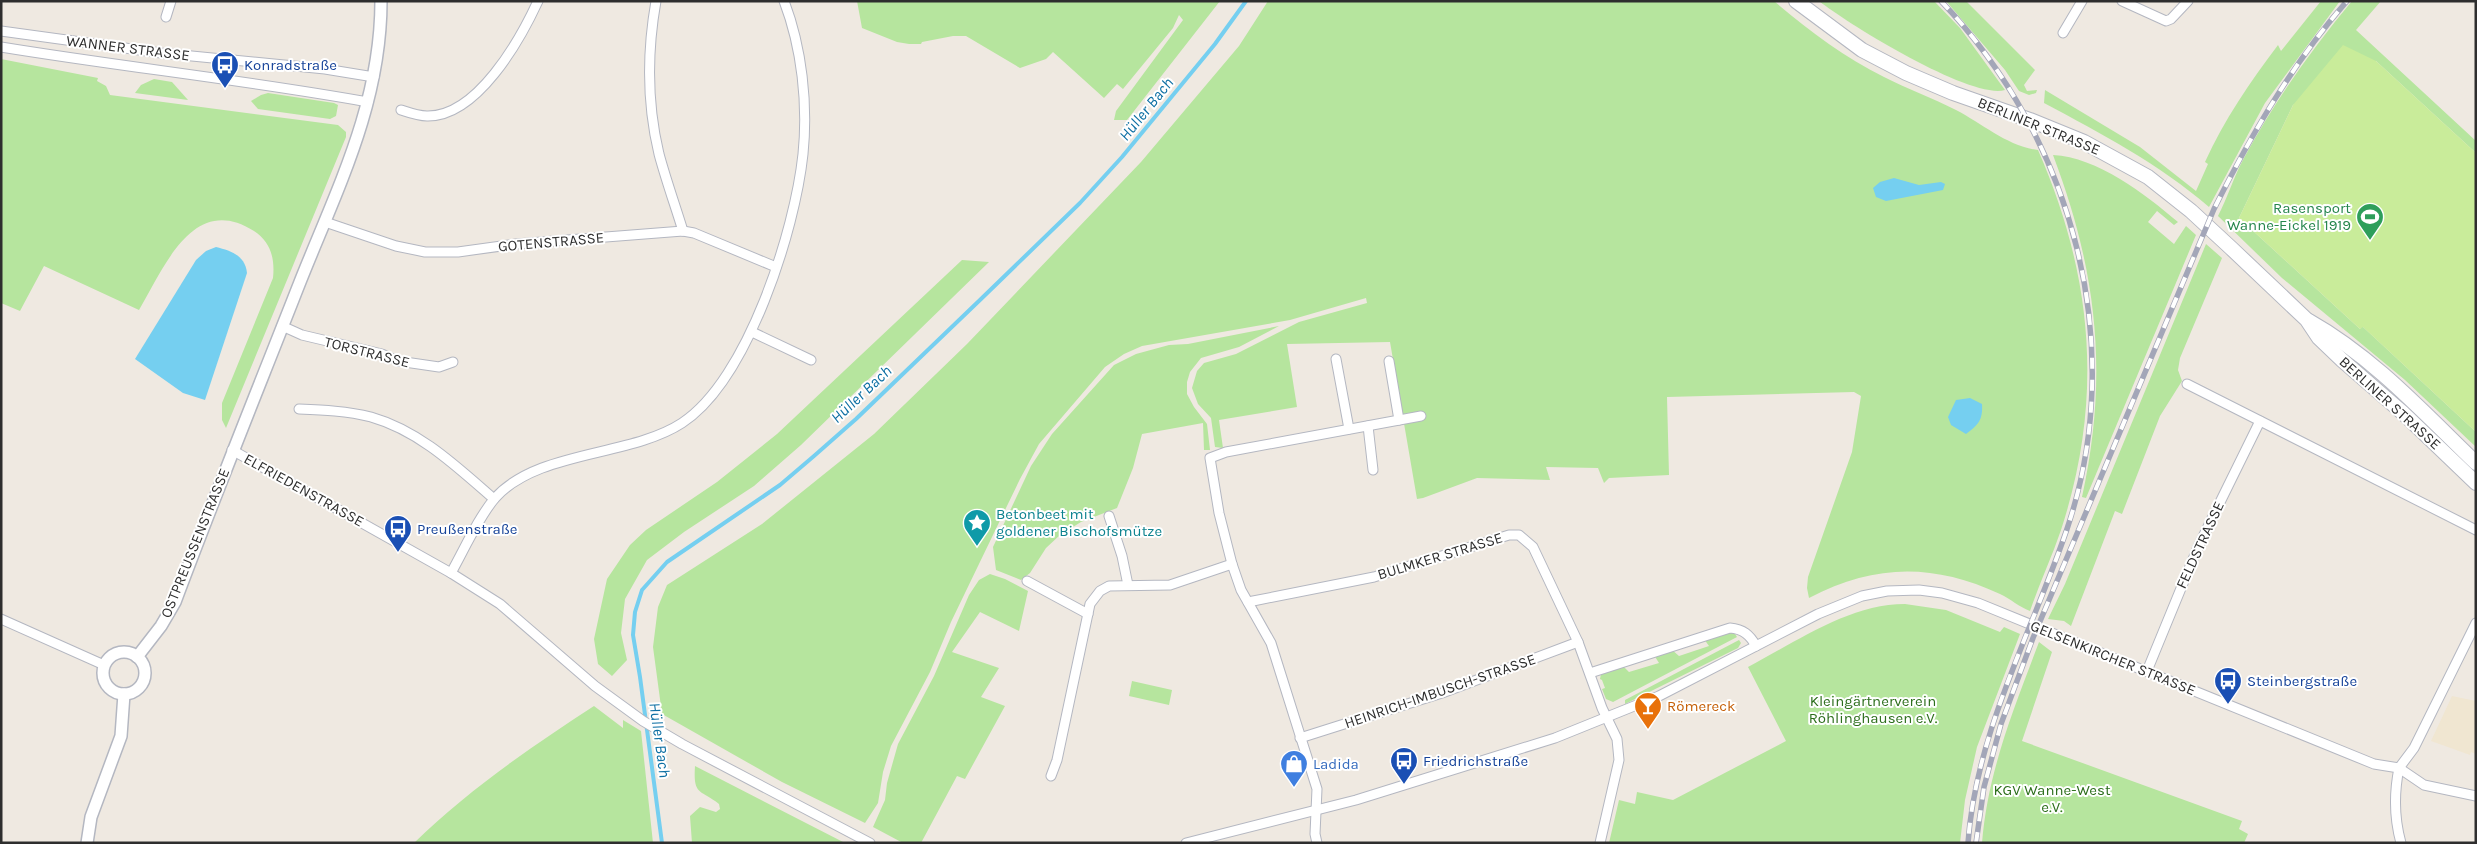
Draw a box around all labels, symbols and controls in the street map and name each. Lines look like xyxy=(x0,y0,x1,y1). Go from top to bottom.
street label: WANNER STRASSE xyxy=(65,31,191,65)
bus stop icon: Konradstraße xyxy=(210,50,240,89)
place label: Konradstraße xyxy=(244,56,337,74)
water label: Hüller Bach xyxy=(1115,74,1177,144)
street label: BERLINER STRASSE xyxy=(1975,93,2103,159)
place label: Rasensport Wanne-Eickel 1919 xyxy=(2227,199,2351,234)
sports icon: Rasensport Wanne-Eickel 1919 xyxy=(2355,202,2385,241)
street label: GOTENSTRASSE xyxy=(497,228,605,256)
street label: TORSTRASSE xyxy=(322,333,412,371)
street label: BERLINER STRASSE xyxy=(2335,353,2445,453)
water label: Hüller Bach xyxy=(827,361,895,427)
street label: ELFRIEDENSTRASSE xyxy=(241,449,367,531)
street label: OSTPREUSSENSTRASSE xyxy=(157,466,233,620)
street label: FELDSTRASSE xyxy=(2172,499,2228,591)
place label: Betonbeet mit goldener Bischofsmütze xyxy=(996,505,1162,540)
place icon: Betonbeet mit goldener Bischofsmütze xyxy=(962,508,992,547)
bus stop icon: Preußenstraße xyxy=(383,514,413,553)
place label: Preußenstraße xyxy=(417,520,518,538)
street label: BULMKER STRASSE xyxy=(1375,528,1505,584)
street label: GELSENKIRCHER STRASSE xyxy=(2028,617,2198,699)
street label: HEINRICH-IMBUSCH-STRASSE xyxy=(1342,650,1538,732)
bus stop icon: Steinbergstraße xyxy=(2213,666,2243,705)
place label: Steinbergstraße xyxy=(2247,672,2357,690)
bar icon: Römereck xyxy=(1633,691,1663,730)
park label: Kleingärtnerverein Röhlinghausen e.V. xyxy=(1809,692,1938,727)
place label: Römereck xyxy=(1667,697,1735,715)
water label: Hüller Bach xyxy=(645,701,675,779)
bus stop icon: Friedrichstraße xyxy=(1389,746,1419,785)
shop icon: Ladida xyxy=(1279,749,1309,788)
place label: Friedrichstraße xyxy=(1423,752,1528,770)
place label: Ladida xyxy=(1313,755,1359,773)
park label: KGV Wanne-West e.V. xyxy=(1993,781,2111,816)

